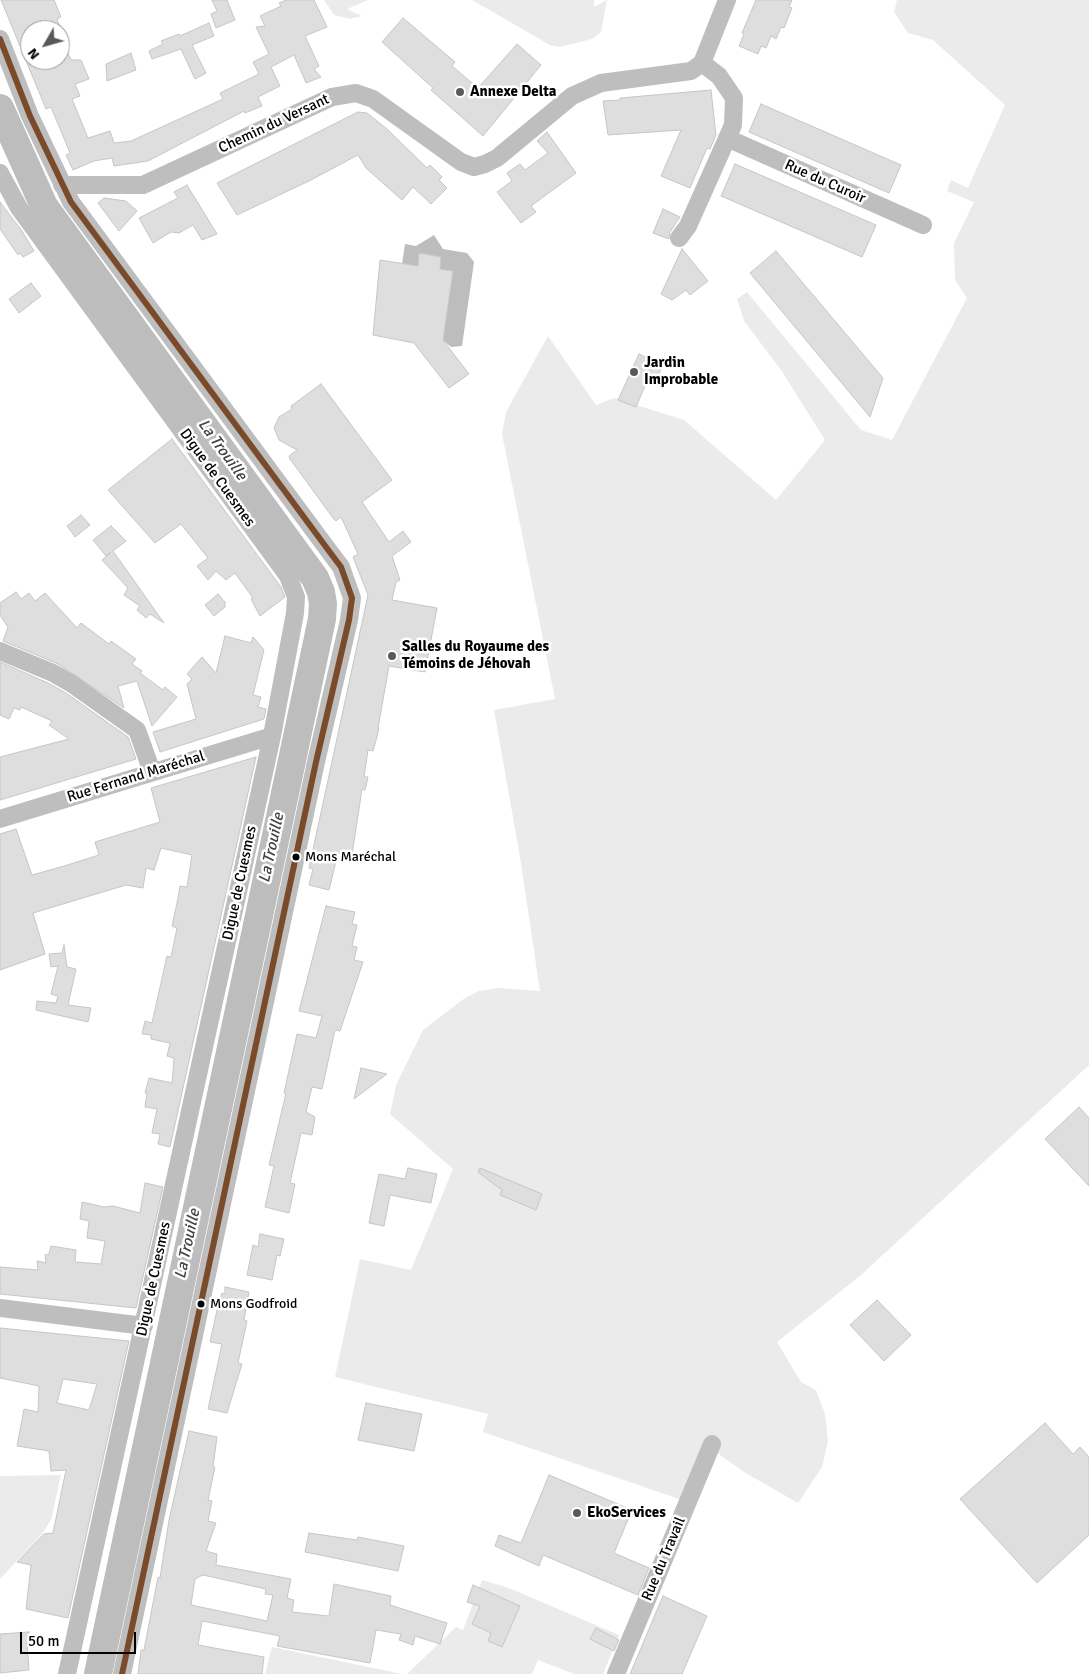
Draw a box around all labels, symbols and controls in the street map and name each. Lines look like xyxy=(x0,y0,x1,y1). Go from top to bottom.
north arrow xyxy=(20,20,70,70)
text: N xyxy=(24,45,43,63)
place label: Annexe Delta xyxy=(470,83,556,101)
marker: Annexe Delta xyxy=(454,86,466,98)
street label: Chemin du Versant xyxy=(216,90,332,158)
street label: Rue du Curoir xyxy=(782,156,868,208)
place label: Jardin Improbable xyxy=(644,354,718,389)
marker: Jardin Improbable xyxy=(628,366,640,378)
water label: La Trouille xyxy=(193,416,251,484)
street label: Digue de Cuesmes xyxy=(175,426,259,530)
place label: Salles du Royaume des Témoins de Jéhovah xyxy=(402,638,549,673)
marker: Salles du Royaume des Témoins de Jéhovah xyxy=(386,650,398,662)
street label: Rue Fernand Maréchal xyxy=(65,747,207,807)
water label: La Trouille xyxy=(255,811,289,885)
street label: Digue de Cuesmes xyxy=(219,824,261,942)
place label: Mons Maréchal xyxy=(305,849,396,865)
marker: Mons Maréchal xyxy=(291,852,301,862)
water label: La Trouille xyxy=(171,1207,205,1281)
street label: Digue de Cuesmes xyxy=(133,1220,175,1338)
place label: Mons Godfroid xyxy=(210,1296,297,1312)
marker: Mons Godfroid xyxy=(196,1299,206,1309)
place label: EkoServices xyxy=(587,1504,666,1522)
marker: EkoServices xyxy=(571,1507,583,1519)
street label: Rue du Travail xyxy=(638,1514,690,1604)
scale bar xyxy=(22,1622,139,1654)
text: 50 m xyxy=(28,1632,59,1650)

